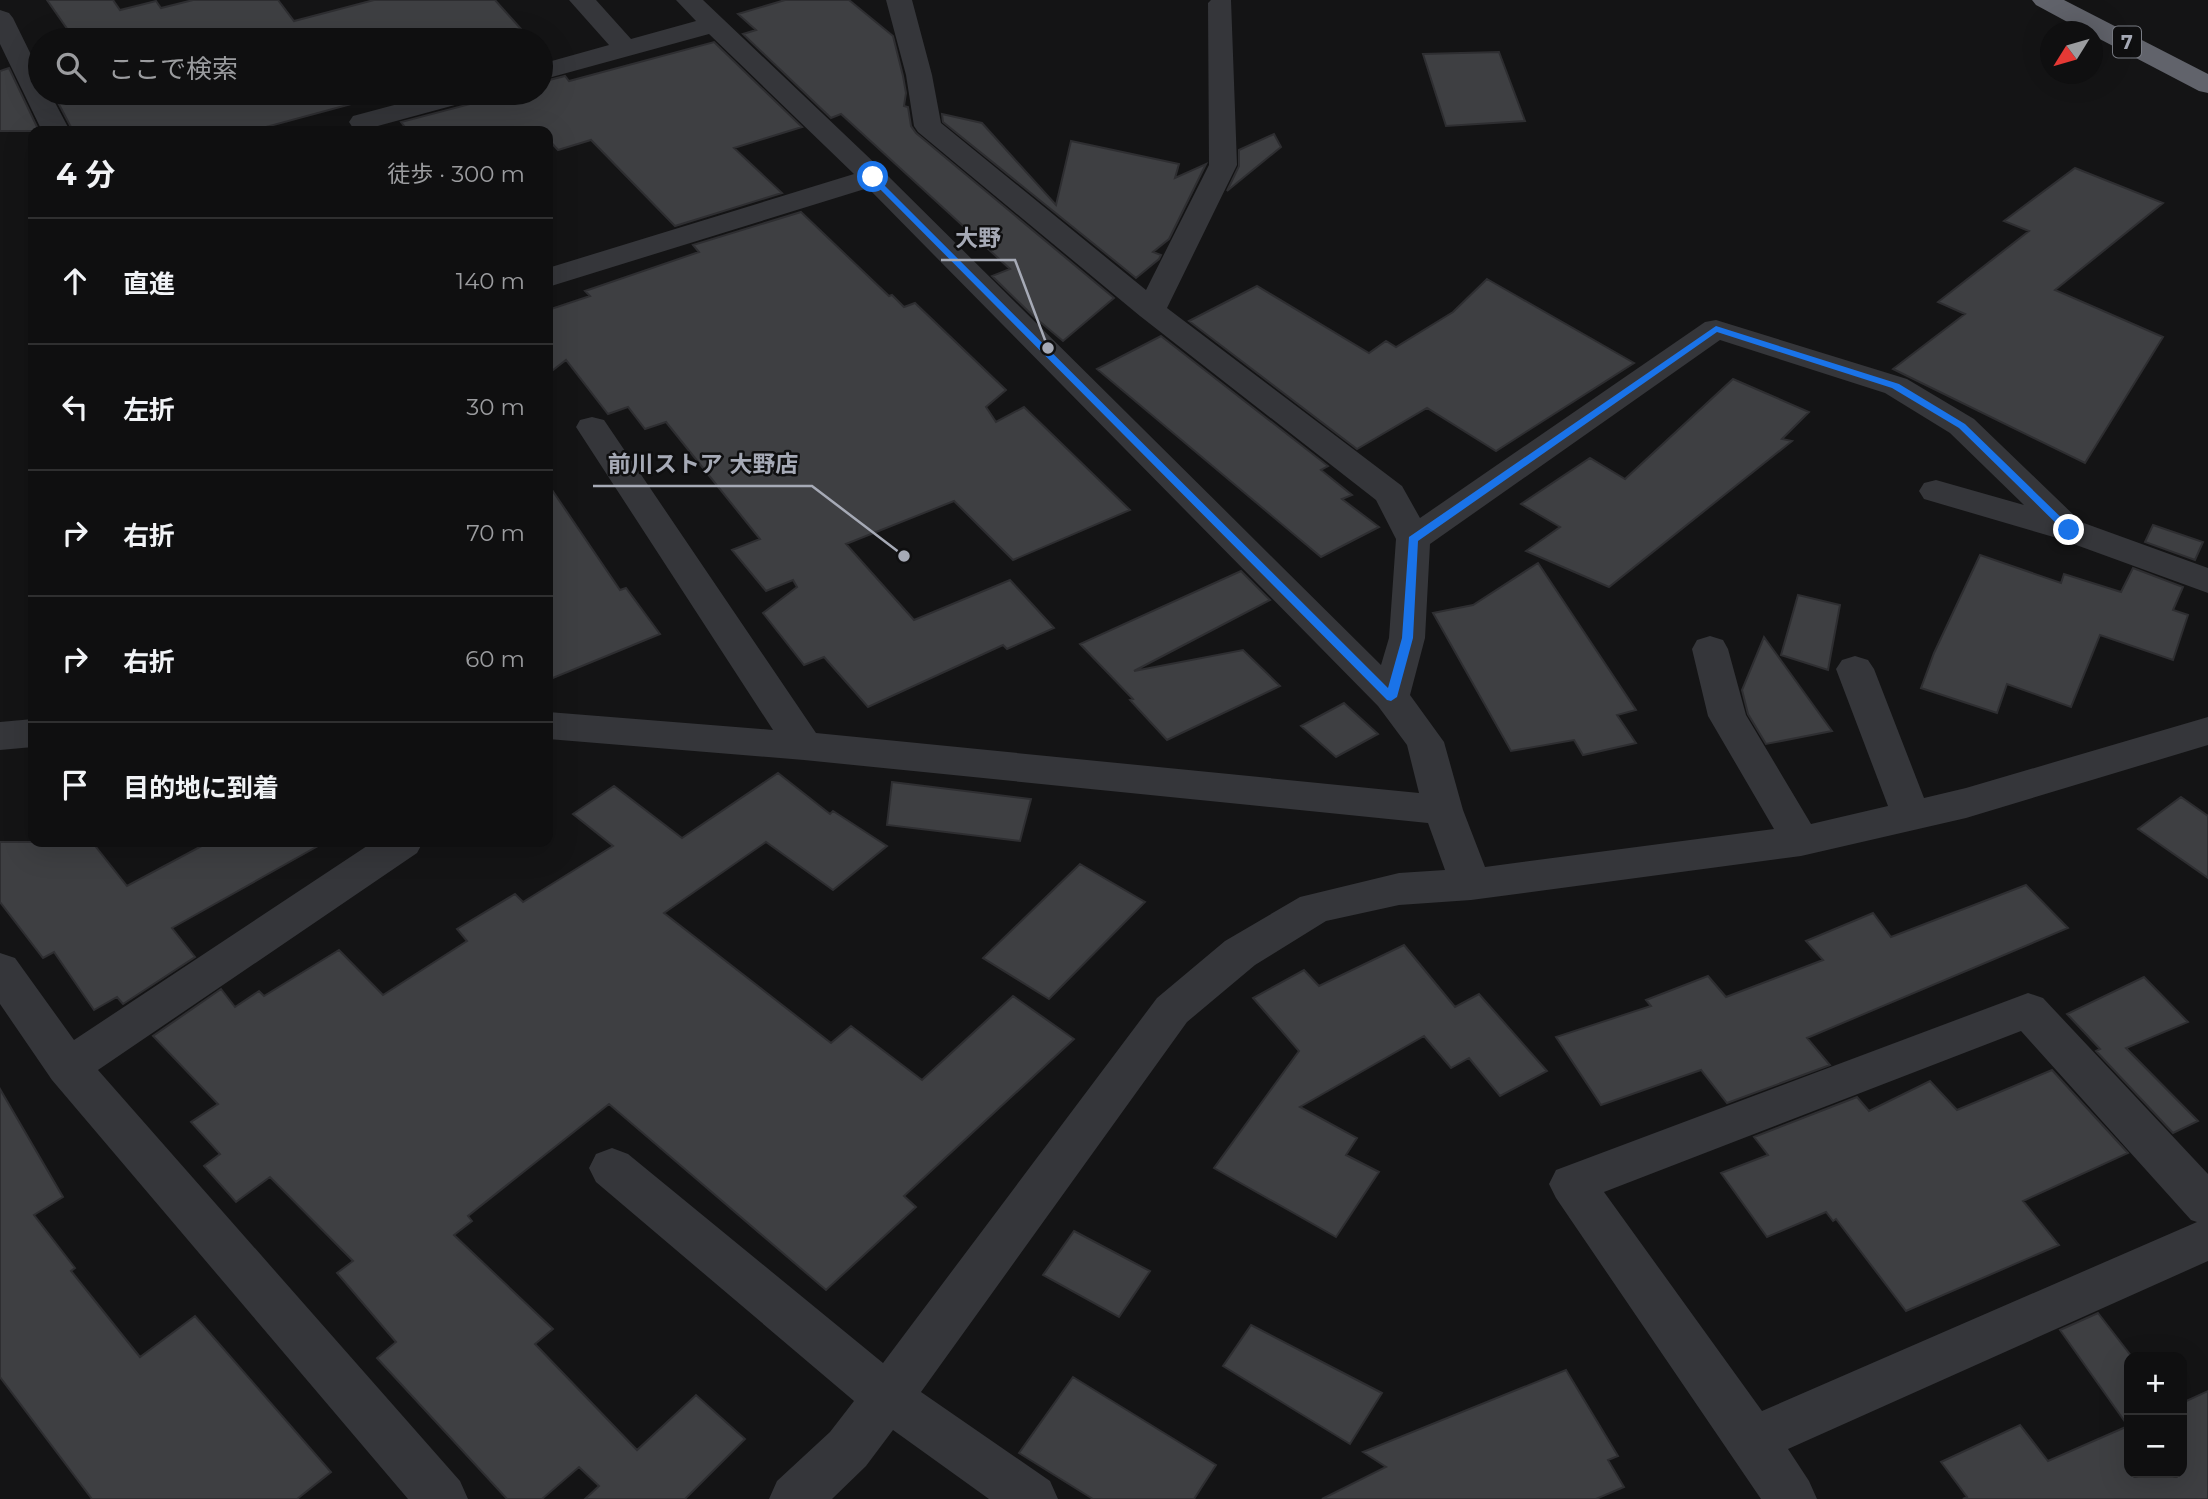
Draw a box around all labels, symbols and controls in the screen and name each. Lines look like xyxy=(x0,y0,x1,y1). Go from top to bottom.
north arrow xyxy=(2040,21,2103,84)
road number: 7 xyxy=(2113,26,2141,58)
search box xyxy=(28,28,553,105)
icon: search xyxy=(52,48,90,86)
text: ここで検索 xyxy=(108,53,238,85)
text: 4 分 xyxy=(56,156,115,193)
text: 徒歩 · 300 m xyxy=(387,160,525,188)
route start xyxy=(857,161,888,192)
callout: 大野 xyxy=(941,216,1015,260)
text: 大野 xyxy=(955,224,1001,252)
icon: ahead xyxy=(56,262,94,300)
text: 140 m xyxy=(456,267,525,295)
text: 直進 xyxy=(123,268,175,300)
icon: left xyxy=(56,388,94,426)
text: 30 m xyxy=(466,393,525,421)
text: 左折 xyxy=(123,394,175,426)
callout: 前川ストア 大野店 xyxy=(593,442,812,486)
text: 前川ストア 大野店 xyxy=(608,450,798,478)
icon: right xyxy=(56,514,94,552)
route end xyxy=(2053,514,2084,545)
text: 70 m xyxy=(466,519,525,547)
text: 右折 xyxy=(123,520,175,552)
icon: right xyxy=(56,640,94,678)
text: 60 m xyxy=(465,645,525,673)
text: 右折 xyxy=(123,646,175,678)
icon: arrive xyxy=(56,766,94,804)
text: 目的地に到着 xyxy=(123,772,279,804)
map controls xyxy=(2124,1352,2187,1478)
button: + xyxy=(2124,1352,2187,1415)
button: − xyxy=(2124,1415,2187,1478)

